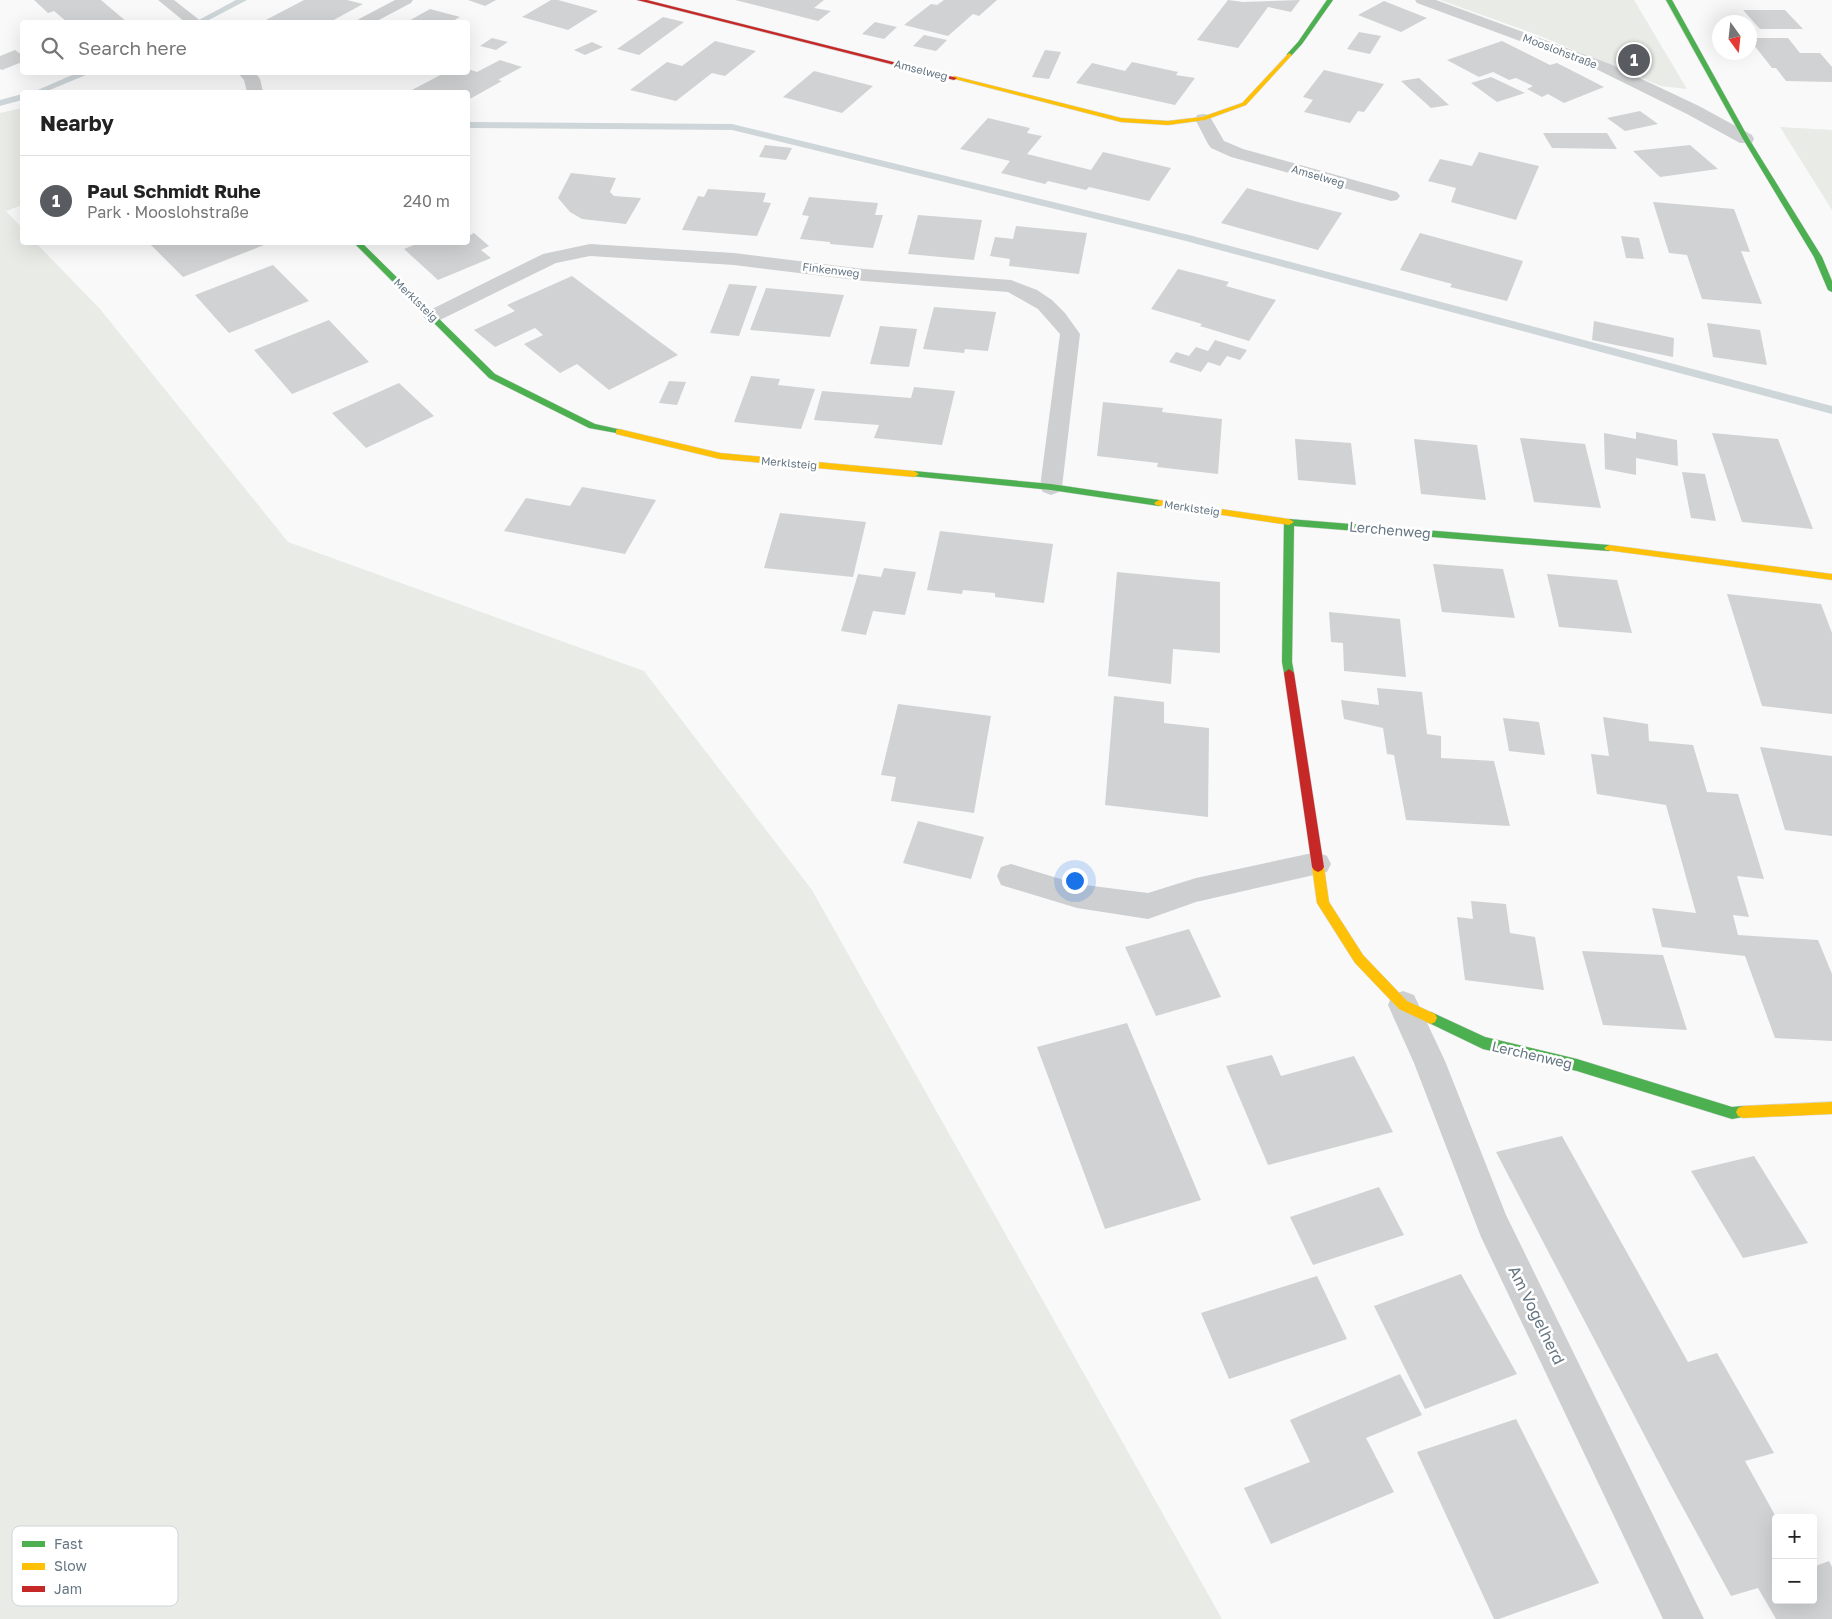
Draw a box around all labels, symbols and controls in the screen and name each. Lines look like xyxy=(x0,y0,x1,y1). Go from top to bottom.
north arrow xyxy=(1712,15,1757,60)
search box xyxy=(20,20,470,75)
street label: Mooslohstraße xyxy=(1521,30,1599,71)
icon: search xyxy=(38,34,66,62)
text: Search here xyxy=(78,36,187,59)
pin: 1 xyxy=(1618,41,1650,79)
street label: Amselweg xyxy=(893,57,949,82)
text: Nearby xyxy=(40,110,114,136)
street label: Amselweg xyxy=(1290,162,1346,189)
text: Paul Schmidt Ruhe xyxy=(87,179,261,202)
text: 1 xyxy=(52,191,60,211)
text: 240 m xyxy=(403,191,450,211)
text: Park · Mooslohstraße xyxy=(87,202,249,222)
street label: Finkenweg xyxy=(802,260,860,279)
street label: Merklsteig xyxy=(392,275,441,324)
street label: Merklsteig xyxy=(760,454,818,471)
street label: Merklsteig xyxy=(1163,497,1221,518)
street label: Lerchenweg xyxy=(1348,517,1432,542)
your location xyxy=(1062,868,1088,894)
street label: Lerchenweg xyxy=(1490,1037,1574,1072)
street label: Am Vogelherd xyxy=(1504,1262,1570,1368)
map controls xyxy=(1772,1514,1817,1604)
button: + xyxy=(1772,1514,1817,1559)
legend xyxy=(12,1526,178,1606)
text: Fast xyxy=(54,1535,83,1552)
text: Slow xyxy=(54,1557,87,1574)
button: − xyxy=(1772,1559,1817,1604)
text: Jam xyxy=(54,1580,82,1597)

